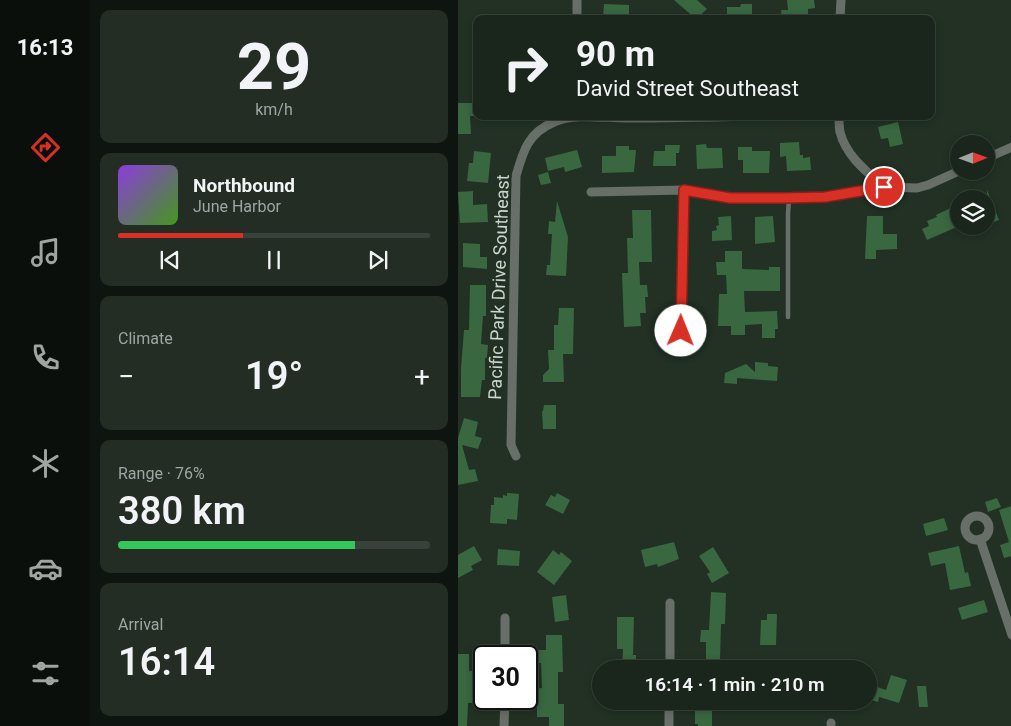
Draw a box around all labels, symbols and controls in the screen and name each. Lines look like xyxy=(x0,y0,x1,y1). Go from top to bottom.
text: 29 xyxy=(237,29,311,105)
text: 90 m xyxy=(576,34,655,75)
text: 16:13 xyxy=(17,35,73,60)
icon: right xyxy=(493,35,558,100)
text: David Street Southeast xyxy=(576,76,799,101)
text: km/h xyxy=(255,100,293,119)
icon: directions xyxy=(28,130,63,165)
north arrow xyxy=(950,135,996,180)
map controls xyxy=(950,135,995,235)
pin xyxy=(863,166,905,208)
icon: arrive xyxy=(870,173,898,201)
text: Northbound xyxy=(193,174,295,197)
street label: Pacific Park Drive Southeast xyxy=(484,174,513,400)
button: layers xyxy=(950,190,995,235)
text: June Harbor xyxy=(193,197,281,216)
icon: music xyxy=(28,235,63,270)
icon: previous xyxy=(156,246,184,274)
icon: pause xyxy=(260,246,288,274)
icon: next xyxy=(364,246,392,274)
position arrow xyxy=(654,304,706,356)
text: Climate xyxy=(118,329,173,348)
icon: phone xyxy=(28,340,63,375)
text: 19° xyxy=(245,354,303,398)
text: − xyxy=(118,360,134,393)
text: + xyxy=(414,360,430,393)
icon: climate xyxy=(28,446,63,481)
text: Range · 76% xyxy=(118,464,205,483)
text: 380 km xyxy=(118,489,246,533)
icon: car xyxy=(28,551,63,586)
text: Arrival xyxy=(118,615,163,634)
text: 16:14 xyxy=(118,640,215,684)
speed limit sign: 30 xyxy=(473,645,538,710)
icon: filters xyxy=(28,656,63,691)
text: 16:14 · 1 min · 210 m xyxy=(644,673,825,696)

